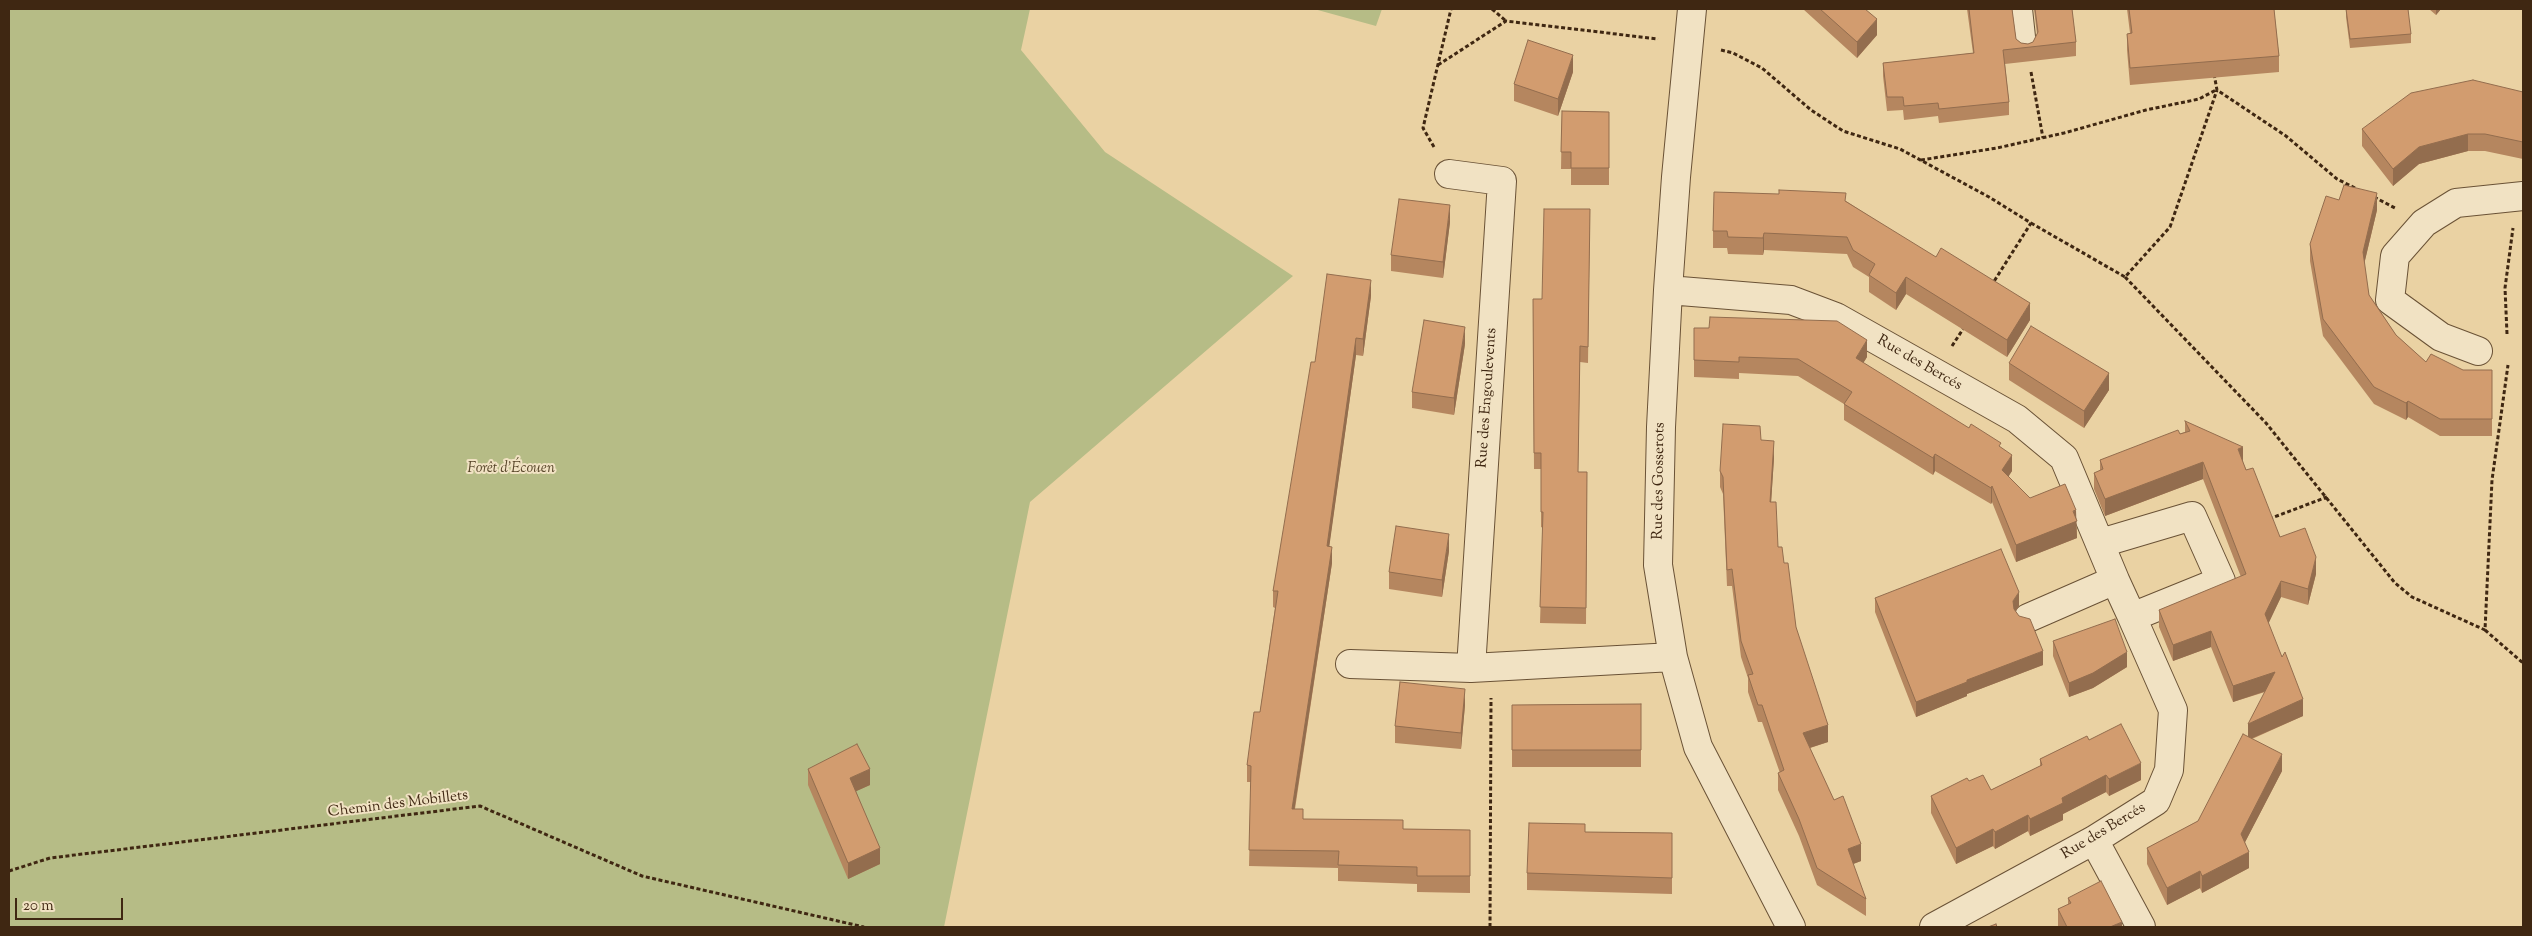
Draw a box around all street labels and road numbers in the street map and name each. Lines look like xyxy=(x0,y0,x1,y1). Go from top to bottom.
street label: Rue des Engoulevents xyxy=(1474,327,1502,469)
street label: Rue des Bercés xyxy=(1873,332,1965,396)
street label: Rue des Gosserots xyxy=(1650,422,1670,540)
street label: Chemin des Mobillets xyxy=(327,787,469,823)
street label: Rue des Bercés xyxy=(2059,800,2149,864)

